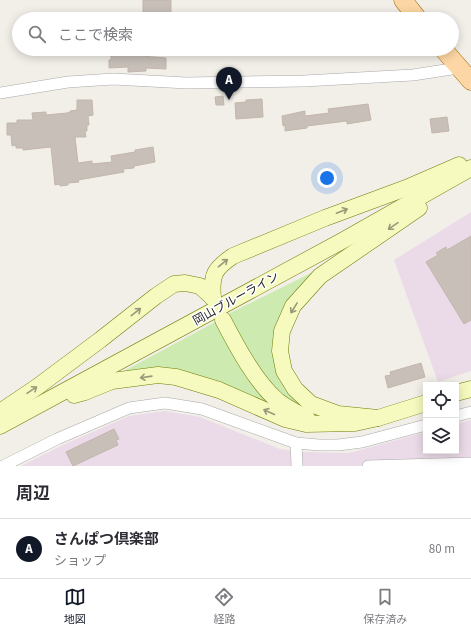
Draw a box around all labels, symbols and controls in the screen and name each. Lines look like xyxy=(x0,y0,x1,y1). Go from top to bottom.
search box xyxy=(12,12,459,56)
icon: search xyxy=(26,23,48,45)
text: ここで検索 xyxy=(58,25,133,46)
pin: A xyxy=(216,67,242,100)
your location xyxy=(317,168,337,188)
one-way arrow xyxy=(336,207,348,215)
one-way arrow xyxy=(388,222,399,230)
one-way arrow xyxy=(218,259,229,268)
street label: 岡山ブルーライン xyxy=(190,268,282,330)
one-way arrow xyxy=(289,302,298,313)
one-way arrow xyxy=(131,308,142,316)
one-way arrow xyxy=(140,373,153,381)
map controls xyxy=(423,382,459,454)
button: locate xyxy=(423,382,459,418)
one-way arrow xyxy=(27,386,38,394)
one-way arrow xyxy=(264,408,276,415)
button: layers xyxy=(423,418,459,454)
text: 周辺 xyxy=(16,482,50,506)
text: さんぱつ倶楽部 xyxy=(54,529,159,550)
text: A xyxy=(25,540,33,558)
text: 80 m xyxy=(429,540,455,558)
text: ショップ xyxy=(54,552,106,570)
tab: 地図 xyxy=(64,586,86,627)
tab: 経路 xyxy=(213,586,235,627)
tab: 保存済み xyxy=(363,586,407,627)

